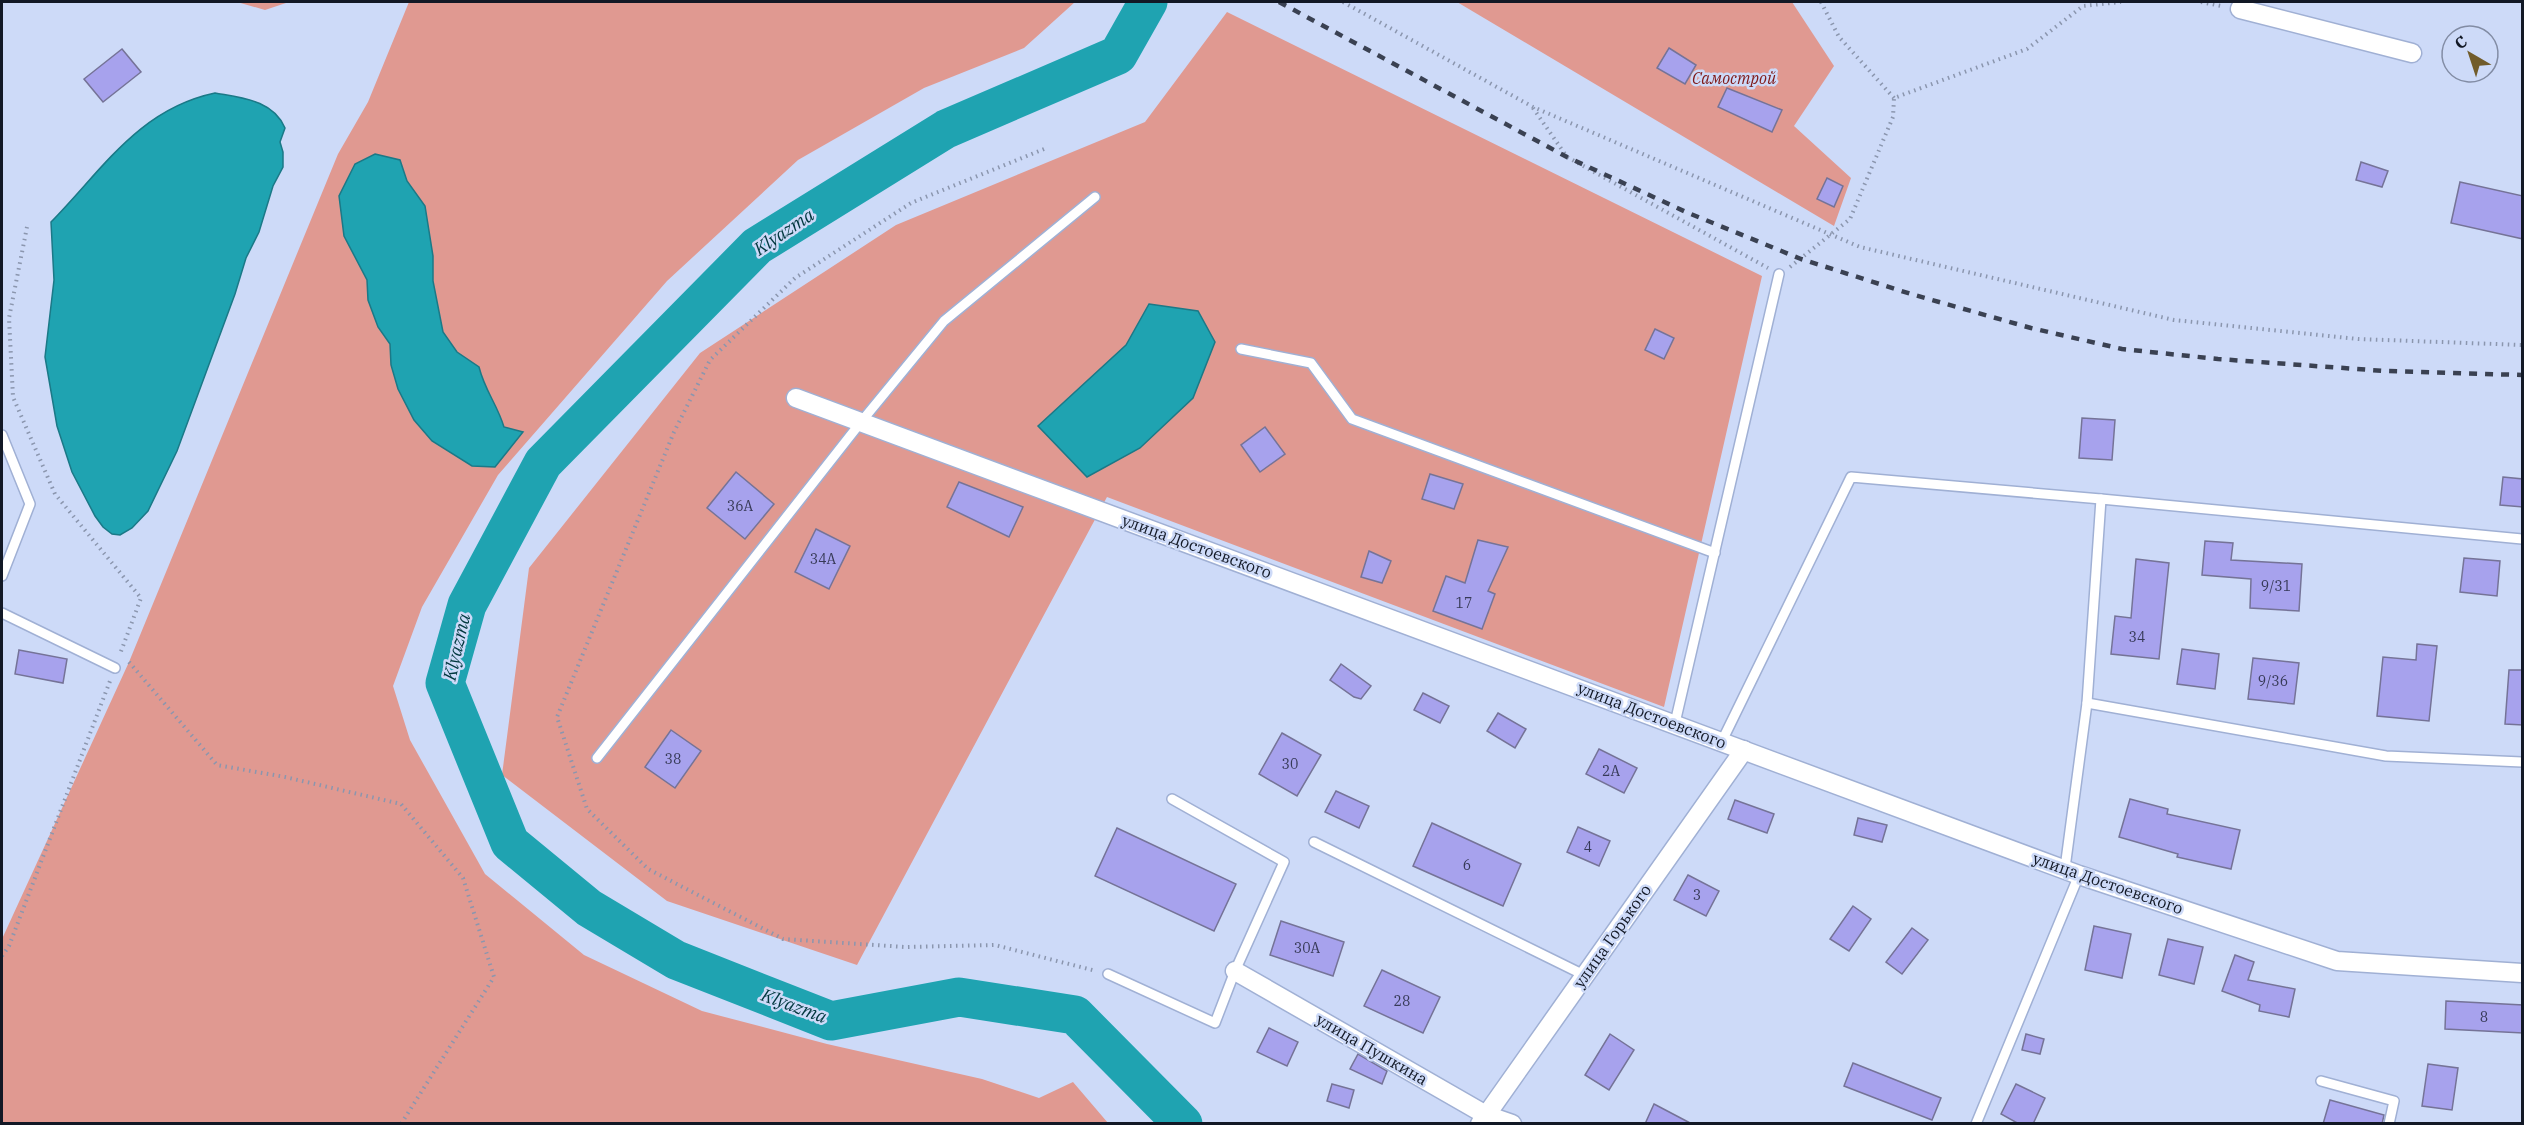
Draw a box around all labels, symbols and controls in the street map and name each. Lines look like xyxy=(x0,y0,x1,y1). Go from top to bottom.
north arrow xyxy=(2440,24,2500,84)
text: С xyxy=(2450,31,2471,53)
park label: Самострой xyxy=(1692,68,1776,88)
water label: Klyazma xyxy=(748,203,818,261)
house number: 36А xyxy=(727,497,754,515)
street label: улица Достоевского xyxy=(1119,510,1275,582)
house number: 34А xyxy=(810,550,837,568)
house number: 9/31 xyxy=(2261,577,2291,595)
house number: 17 xyxy=(1456,594,1472,612)
water label: Klyazma xyxy=(437,611,475,684)
house number: 34 xyxy=(2129,628,2145,646)
house number: 9/36 xyxy=(2258,672,2288,690)
street label: улица Достоевского xyxy=(1575,677,1729,753)
house number: 38 xyxy=(665,750,681,768)
house number: 30 xyxy=(1282,755,1298,773)
house number: 2А xyxy=(1602,762,1620,780)
house number: 4 xyxy=(1584,838,1592,856)
street label: улица Достоевского xyxy=(2030,848,2186,918)
house number: 6 xyxy=(1463,856,1471,874)
street label: улица Горького xyxy=(1569,880,1655,992)
house number: 3 xyxy=(1693,886,1701,904)
house number: 30А xyxy=(1294,939,1321,957)
water label: Klyazma xyxy=(757,983,830,1028)
house number: 28 xyxy=(1394,992,1410,1010)
house number: 8 xyxy=(2480,1008,2488,1026)
street label: улица Пушкина xyxy=(1313,1009,1431,1089)

